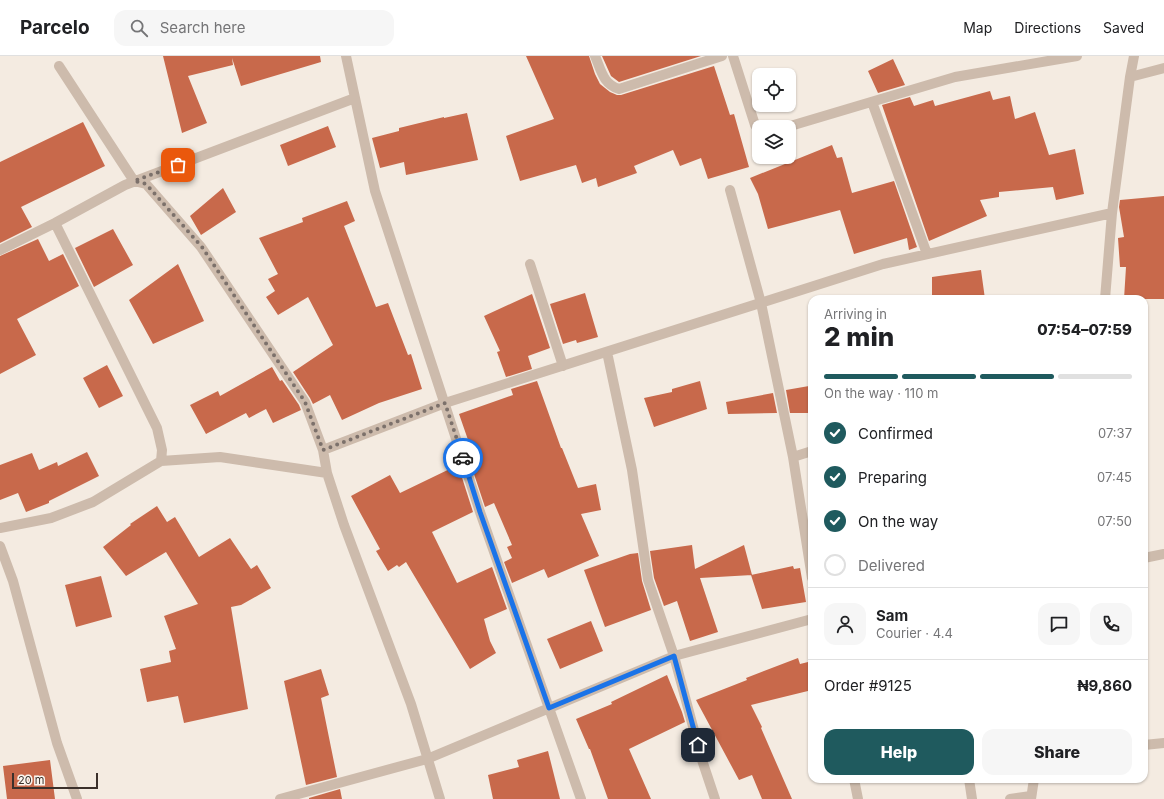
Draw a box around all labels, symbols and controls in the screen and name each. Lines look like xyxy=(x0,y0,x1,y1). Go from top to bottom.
search box xyxy=(114,10,394,46)
text: Parcelo xyxy=(20,16,90,39)
icon: search xyxy=(128,17,150,39)
text: Search here xyxy=(160,18,245,37)
text: Map xyxy=(963,19,992,36)
text: Directions xyxy=(1014,19,1081,36)
text: Saved xyxy=(1103,19,1144,36)
map controls xyxy=(752,68,796,164)
button: locate xyxy=(752,68,796,112)
button: layers xyxy=(752,120,796,164)
pin xyxy=(161,148,195,182)
icon: bag xyxy=(167,154,189,176)
text: Arriving in xyxy=(824,306,887,322)
text: 07:54–07:59 xyxy=(1037,320,1132,339)
text: 2 min xyxy=(824,321,894,352)
text: On the way · 110 m xyxy=(824,385,938,401)
icon: check xyxy=(824,422,846,444)
text: Confirmed xyxy=(858,424,933,443)
text: 07:37 xyxy=(1098,425,1132,441)
courier xyxy=(443,438,483,478)
icon: car xyxy=(452,447,474,469)
icon: check xyxy=(824,466,846,488)
text: Preparing xyxy=(858,468,927,487)
text: 07:45 xyxy=(1097,469,1132,485)
icon: check xyxy=(824,510,846,532)
text: On the way xyxy=(858,512,938,531)
text: 07:50 xyxy=(1097,513,1132,529)
text: Delivered xyxy=(858,556,925,575)
button: person xyxy=(824,603,866,645)
button: chat xyxy=(1038,603,1080,645)
button: phone xyxy=(1090,603,1132,645)
text: Sam xyxy=(876,606,908,625)
text: Courier · 4.4 xyxy=(876,625,953,641)
text: Order #9125 xyxy=(824,676,912,695)
text: ₦9,860 xyxy=(1077,676,1132,695)
pin xyxy=(681,728,715,762)
button: Help xyxy=(824,729,974,775)
button: Share xyxy=(982,729,1132,775)
icon: home xyxy=(687,734,709,756)
scale bar xyxy=(12,771,98,790)
text: 20 m xyxy=(18,773,44,787)

